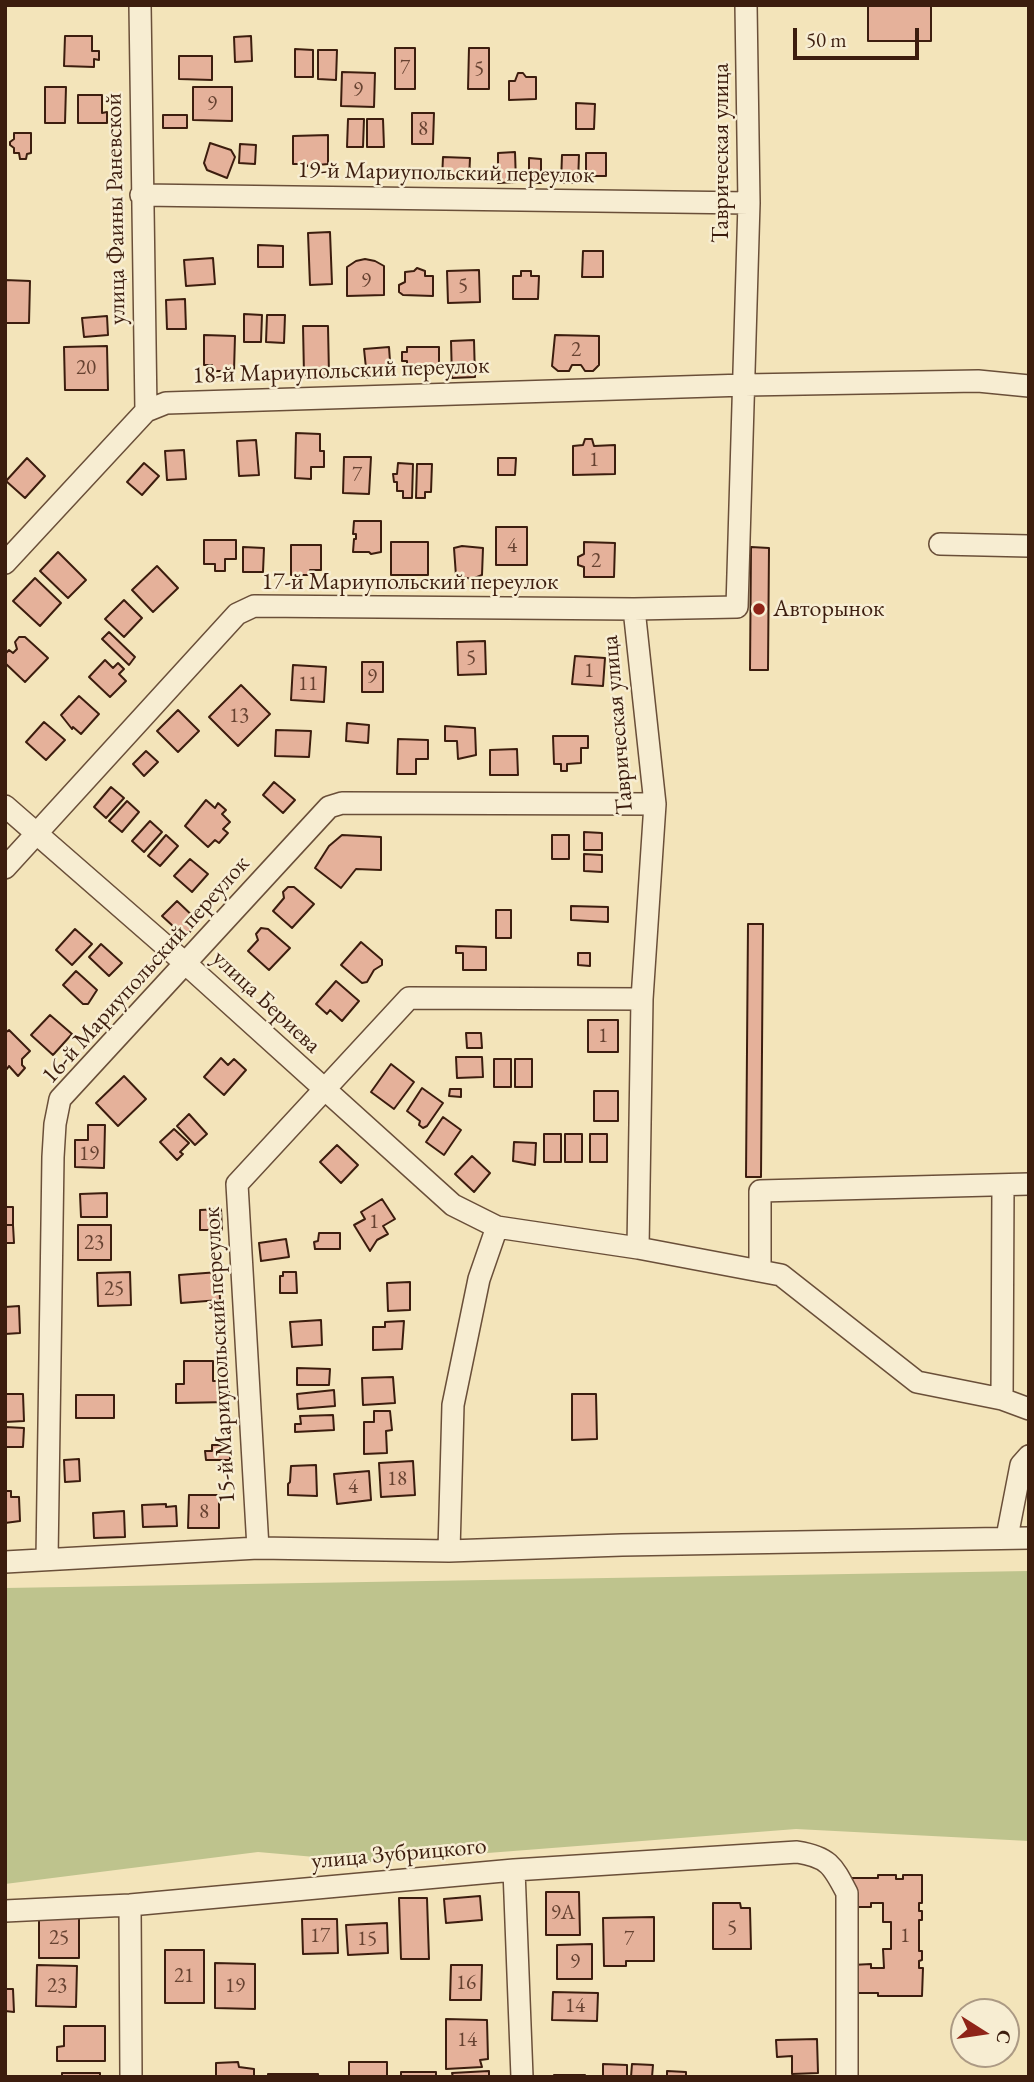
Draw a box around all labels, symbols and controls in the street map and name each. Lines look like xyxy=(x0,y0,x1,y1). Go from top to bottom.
scale bar xyxy=(796,14,922,58)
text: 50 m xyxy=(806,26,847,53)
house number: 7 xyxy=(400,55,410,81)
house number: 5 xyxy=(474,56,484,82)
street label: Таврическая улица xyxy=(707,63,735,243)
house number: 9 xyxy=(353,77,363,103)
house number: 9 xyxy=(207,91,217,117)
street label: улица Фаины Раневской xyxy=(100,93,132,325)
house number: 8 xyxy=(418,116,428,142)
street label: 19-й Мариупольский переулок xyxy=(297,156,595,190)
house number: 9 xyxy=(361,268,371,294)
house number: 5 xyxy=(458,273,468,299)
house number: 2 xyxy=(571,337,581,363)
street label: 18-й Мариупольский переулок xyxy=(192,351,490,391)
house number: 20 xyxy=(76,355,96,381)
house number: 1 xyxy=(589,447,599,473)
house number: 7 xyxy=(352,462,362,488)
house number: 4 xyxy=(507,533,517,559)
house number: 2 xyxy=(591,548,601,574)
street label: 17-й Мариупольский переулок xyxy=(261,568,559,596)
place label: Авторынок xyxy=(773,595,884,623)
marker: Авторынок xyxy=(751,601,767,617)
street label: Таврическая улица xyxy=(596,634,640,816)
house number: 5 xyxy=(466,645,476,671)
house number: 1 xyxy=(584,658,594,684)
house number: 9 xyxy=(367,664,377,690)
house number: 11 xyxy=(298,671,318,697)
house number: 13 xyxy=(229,703,249,729)
street label: 16-й Мариупольский переулок xyxy=(36,850,256,1090)
street label: улица Бериева xyxy=(206,944,326,1060)
house number: 1 xyxy=(598,1023,608,1049)
house number: 19 xyxy=(79,1141,99,1167)
street label: 15-й Мариупольский переулок xyxy=(198,1206,242,1504)
house number: 1 xyxy=(369,1209,379,1235)
house number: 23 xyxy=(84,1230,104,1256)
house number: 25 xyxy=(104,1276,124,1302)
house number: 18 xyxy=(387,1466,407,1492)
house number: 4 xyxy=(348,1474,358,1500)
house number: 8 xyxy=(199,1499,209,1525)
street label: улица Зубрицкого xyxy=(310,1832,488,1876)
house number: 9А xyxy=(551,1900,575,1926)
house number: 5 xyxy=(727,1915,737,1941)
house number: 17 xyxy=(310,1923,330,1949)
house number: 1 xyxy=(900,1923,910,1949)
house number: 25 xyxy=(49,1925,69,1951)
house number: 15 xyxy=(357,1926,377,1952)
house number: 7 xyxy=(624,1926,634,1952)
house number: 9 xyxy=(570,1949,580,1975)
house number: 21 xyxy=(174,1963,194,1989)
house number: 16 xyxy=(456,1970,476,1996)
house number: 23 xyxy=(47,1973,67,1999)
house number: 19 xyxy=(225,1973,245,1999)
house number: 14 xyxy=(565,1993,585,2019)
north arrow xyxy=(950,1998,1020,2068)
house number: 14 xyxy=(457,2027,477,2053)
text: С xyxy=(990,2028,1018,2046)

